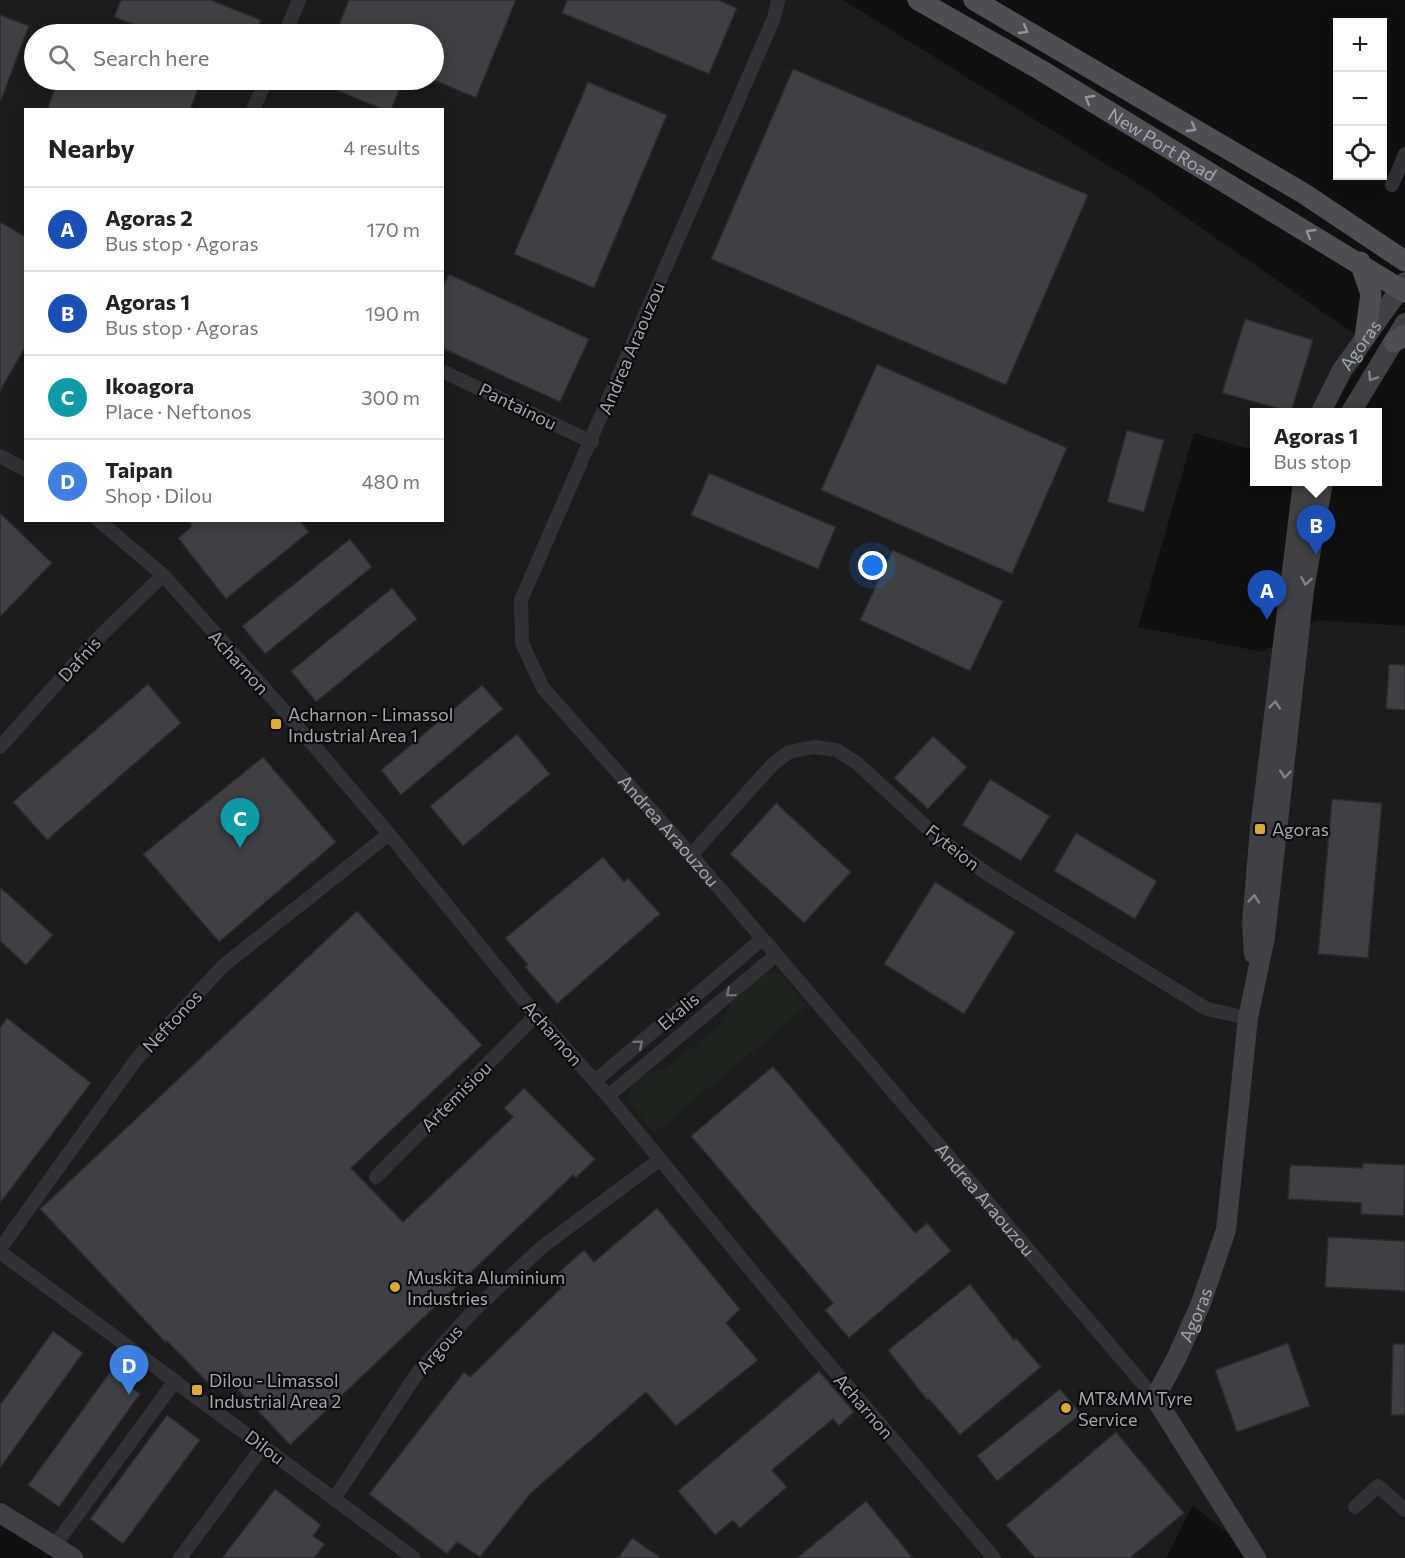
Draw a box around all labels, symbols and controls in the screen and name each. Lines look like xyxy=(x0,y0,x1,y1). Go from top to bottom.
map controls xyxy=(1333,18,1387,180)
button: + xyxy=(1333,18,1387,72)
one-way arrow xyxy=(1018,22,1028,34)
search box xyxy=(24,24,444,90)
icon: search xyxy=(45,41,78,74)
text: Search here xyxy=(93,44,209,71)
button: − xyxy=(1333,72,1387,126)
one-way arrow xyxy=(1085,95,1095,106)
street label: New Port Road xyxy=(1105,103,1221,186)
one-way arrow xyxy=(1186,121,1196,133)
button: locate xyxy=(1333,126,1387,180)
text: Nearby xyxy=(48,132,135,163)
text: 4 results xyxy=(343,135,420,159)
text: Agoras 2 xyxy=(105,204,193,231)
text: A xyxy=(60,217,75,241)
text: 170 m xyxy=(367,217,420,241)
one-way arrow xyxy=(1306,228,1316,240)
text: Bus stop · Agoras xyxy=(105,231,259,255)
street label: Andrea Araouzou xyxy=(593,278,669,418)
text: Agoras 1 xyxy=(105,288,190,315)
text: B xyxy=(61,301,74,325)
text: 190 m xyxy=(365,301,420,325)
text: Bus stop · Agoras xyxy=(105,315,259,339)
street label: Agoras xyxy=(1335,315,1386,374)
one-way arrow xyxy=(1368,370,1379,381)
text: Ikoagora xyxy=(105,372,194,399)
street label: Pantainou xyxy=(476,378,560,434)
text: C xyxy=(61,385,74,409)
text: 300 m xyxy=(361,385,420,409)
text: Place · Neftonos xyxy=(105,399,252,423)
popup xyxy=(1250,408,1382,486)
text: Agoras 1 xyxy=(1273,422,1359,449)
text: Bus stop xyxy=(1273,449,1351,473)
text: Taipan xyxy=(105,456,173,483)
text: D xyxy=(60,469,75,493)
text: 480 m xyxy=(362,469,420,493)
text: Shop · Dilou xyxy=(105,483,212,507)
pin: B xyxy=(1296,506,1336,555)
your location xyxy=(858,551,887,580)
pin: A xyxy=(1248,570,1286,620)
one-way arrow xyxy=(1300,576,1312,585)
street label: Acharnon xyxy=(204,625,274,699)
street label: Dafnis xyxy=(53,632,105,686)
one-way arrow xyxy=(1268,700,1281,710)
place label: Acharnon - Limassol Industrial Area 1 xyxy=(288,703,453,746)
marker: Acharnon - Limassol Industrial Area 1 xyxy=(269,717,283,731)
street label: Andrea Araouzou xyxy=(614,770,724,891)
one-way arrow xyxy=(1279,770,1292,779)
pin: C xyxy=(220,798,260,848)
place label: Agoras xyxy=(1272,818,1329,840)
street label: Fyteion xyxy=(922,819,984,875)
marker: Agoras xyxy=(1253,822,1267,836)
one-way arrow xyxy=(1248,894,1261,903)
street label: Neftonos xyxy=(138,985,206,1057)
one-way arrow xyxy=(726,986,737,997)
street label: Ekalis xyxy=(653,987,703,1035)
street label: Acharnon xyxy=(519,996,587,1070)
one-way arrow xyxy=(632,1040,643,1051)
street label: Artemisiou xyxy=(416,1056,496,1136)
street label: Andrea Araouzou xyxy=(931,1138,1040,1261)
place label: Muskita Aluminium Industries xyxy=(407,1266,565,1309)
marker: Muskita Aluminium Industries xyxy=(388,1280,402,1294)
street label: Agoras xyxy=(1174,1285,1216,1345)
street label: Argous xyxy=(411,1320,467,1378)
pin: D xyxy=(110,1346,148,1395)
place label: Dilou - Limassol Industrial Area 2 xyxy=(209,1369,341,1412)
street label: Acharnon xyxy=(830,1369,898,1443)
marker: Dilou - Limassol Industrial Area 2 xyxy=(190,1383,204,1397)
place label: MT&MM Tyre Service xyxy=(1078,1387,1192,1430)
marker: MT&MM Tyre Service xyxy=(1059,1401,1073,1415)
street label: Dilou xyxy=(241,1425,289,1469)

